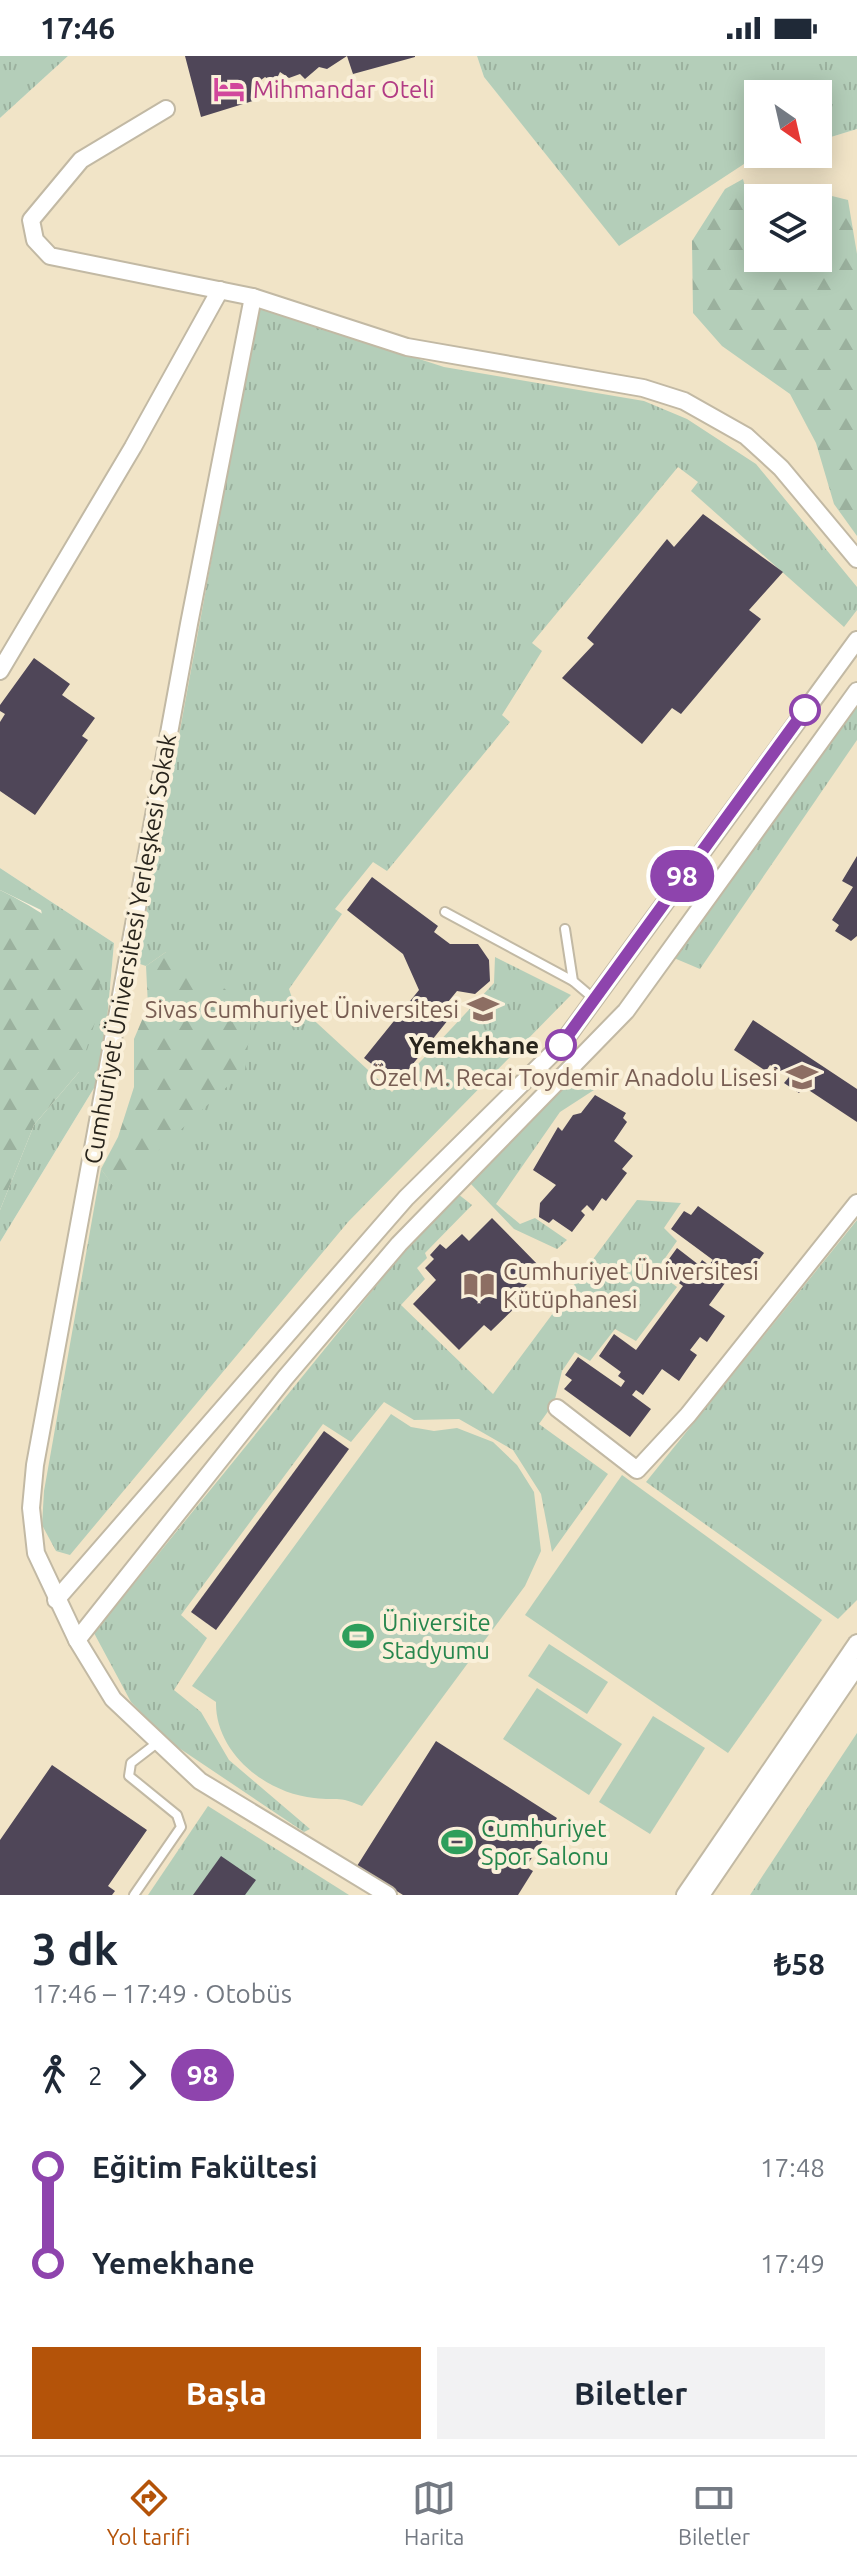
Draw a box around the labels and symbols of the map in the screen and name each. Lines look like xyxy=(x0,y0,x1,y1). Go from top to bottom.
hotel icon: Mihmandar Oteli xyxy=(212,72,246,106)
place label: Mihmandar Oteli xyxy=(253,76,435,103)
north arrow xyxy=(744,80,832,168)
unlabelled marker xyxy=(790,695,820,725)
street label: Cumhuriyet Üniversitesi Yerleşkesi Sokak xyxy=(79,732,181,1166)
line badge: 98 xyxy=(646,850,718,902)
school or university icon: Sivas Cumhuriyet Üniversitesi xyxy=(466,992,500,1026)
place label: Sivas Cumhuriyet Üniversitesi xyxy=(145,996,459,1023)
marker: Yemekhane xyxy=(546,1030,576,1060)
place label: Yemekhane xyxy=(409,1032,539,1059)
school or university icon: Özel M. Recai Toydemir Anadolu Lisesi xyxy=(785,1060,819,1094)
place label: Özel M. Recai Toydemir Anadolu Lisesi xyxy=(369,1064,778,1091)
place label: Cumhuriyet Üniversitesi Kütüphanesi xyxy=(503,1258,759,1313)
library icon: Cumhuriyet Üniversitesi Kütüphanesi xyxy=(462,1268,496,1302)
place label: Üniversite Stadyumu xyxy=(382,1609,491,1664)
sports icon: Üniversite Stadyumu xyxy=(341,1619,375,1653)
place label: Cumhuriyet Spor Salonu xyxy=(481,1815,609,1870)
sports icon: Cumhuriyet Spor Salonu xyxy=(440,1825,474,1859)

